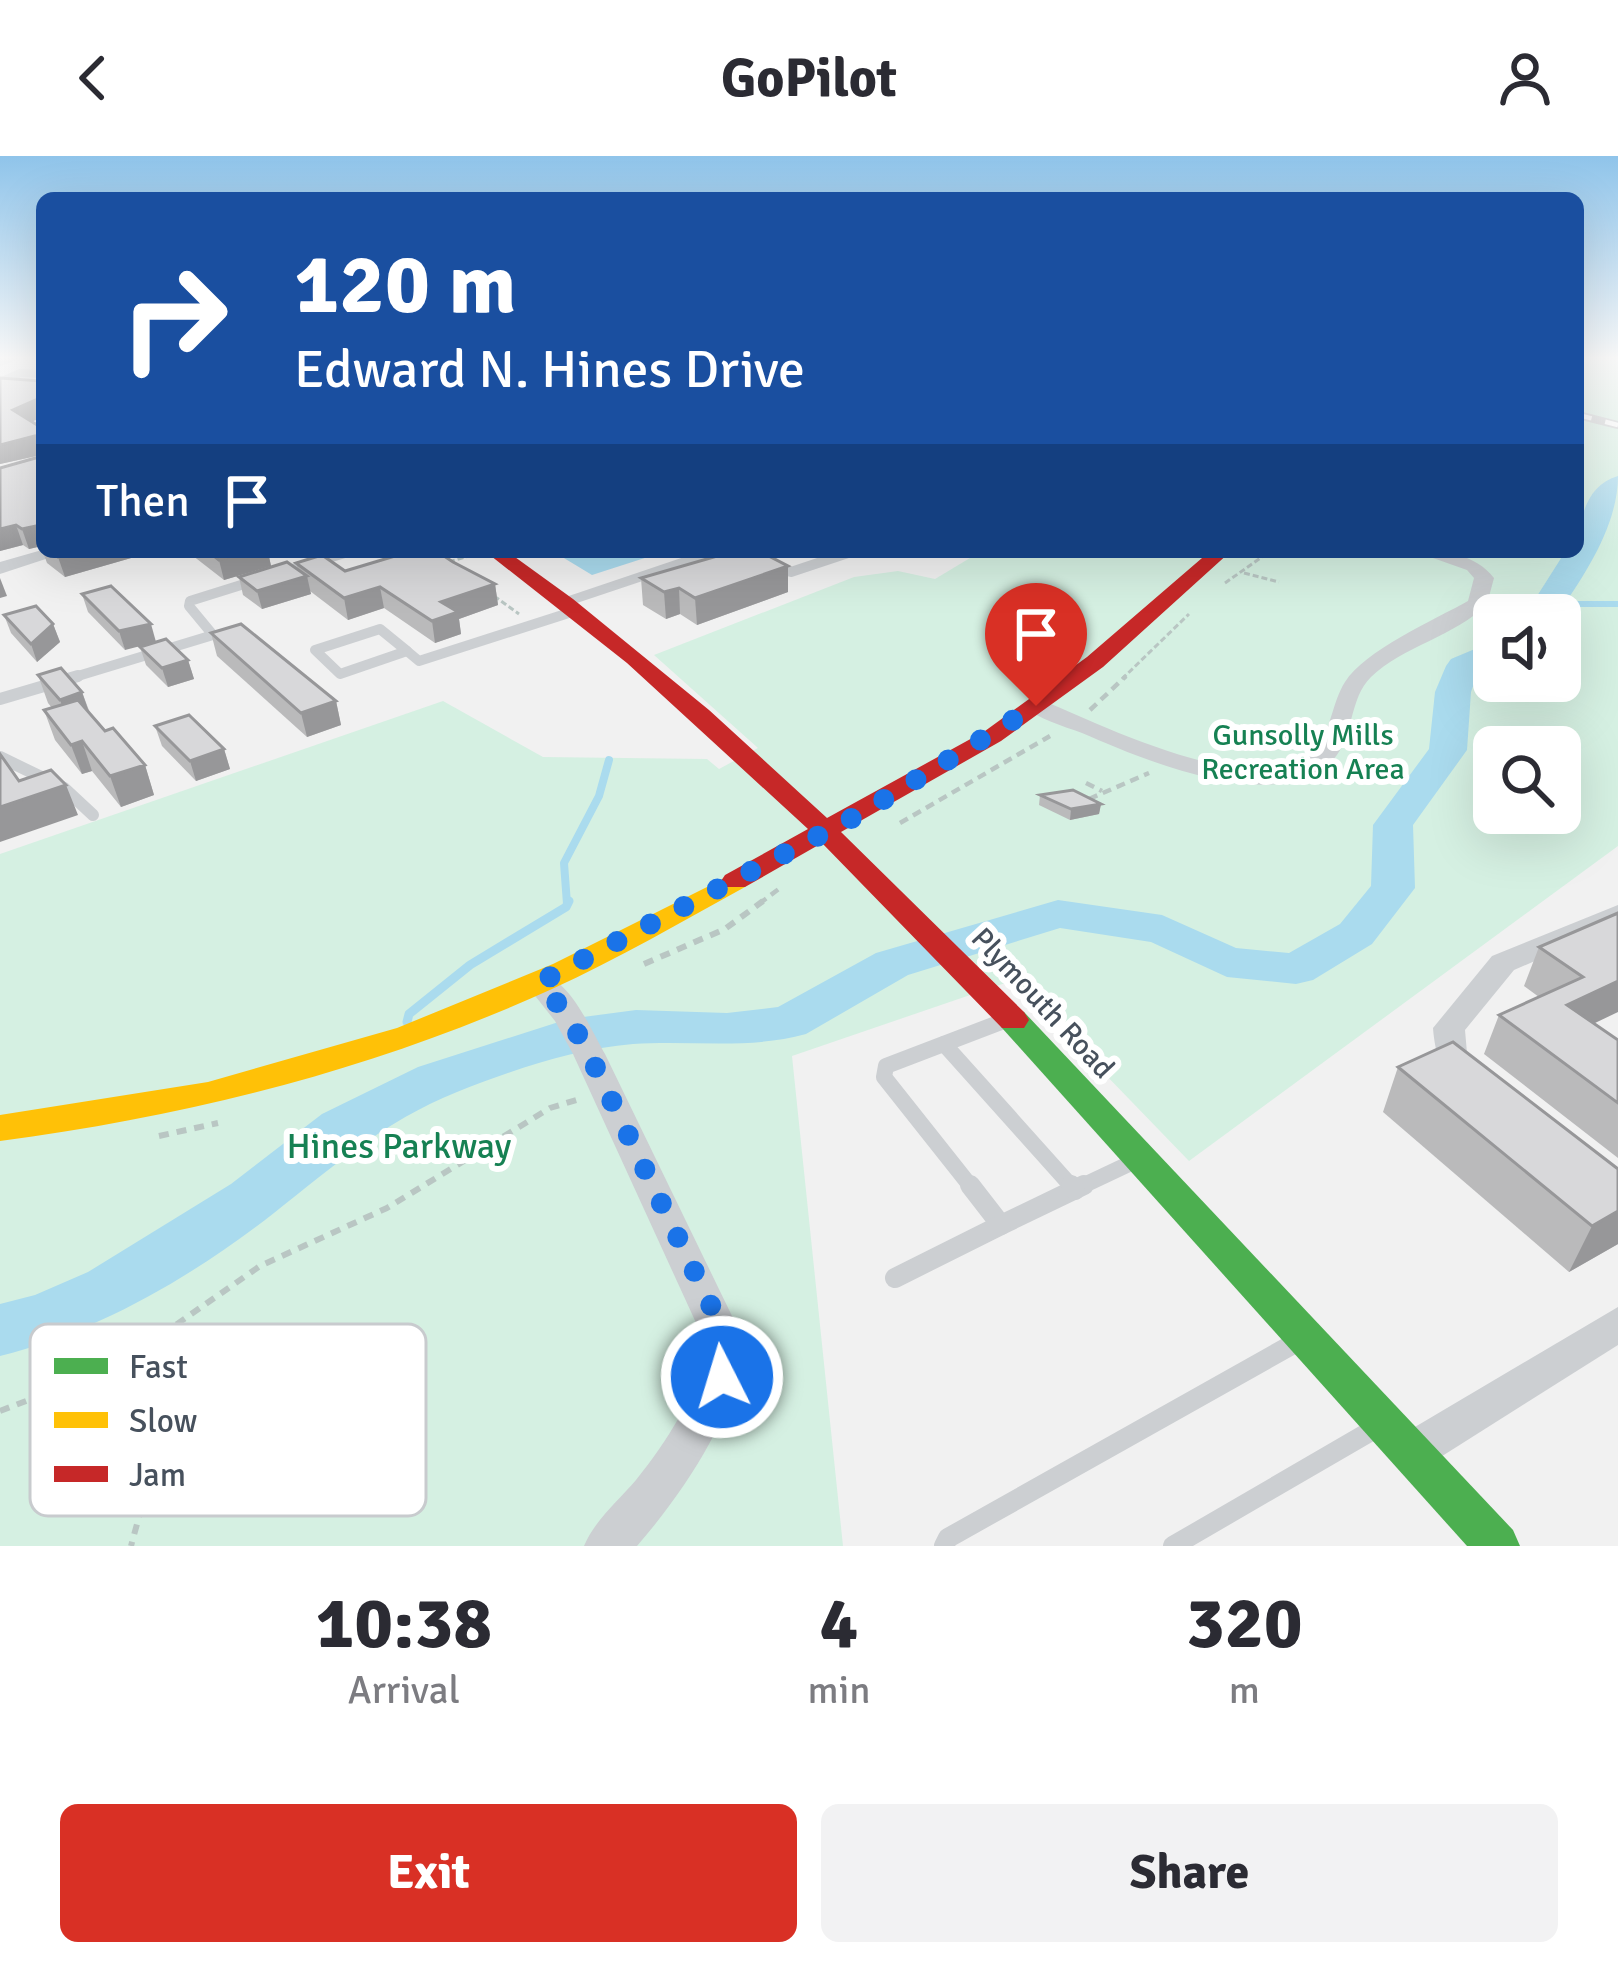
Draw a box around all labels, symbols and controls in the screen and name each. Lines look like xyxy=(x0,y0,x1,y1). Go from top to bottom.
icon: back xyxy=(60,45,126,111)
text: GoPilot xyxy=(721,45,897,112)
icon: person xyxy=(1492,45,1558,111)
text: 120 m xyxy=(294,233,516,337)
icon: right xyxy=(96,240,252,396)
text: Edward N. Hines Drive xyxy=(294,336,805,403)
icon: arrive xyxy=(214,468,280,534)
text: Then xyxy=(96,474,190,529)
pin xyxy=(985,583,1087,706)
map controls xyxy=(1473,594,1581,834)
button: sound xyxy=(1473,594,1581,702)
icon: arrive xyxy=(1003,601,1069,667)
park label: Gunsolly Mills Recreation Area xyxy=(1201,717,1405,788)
button: search xyxy=(1473,726,1581,834)
street label: Plymouth Road xyxy=(963,920,1122,1087)
park label: Hines Parkway xyxy=(287,1124,512,1169)
position arrow xyxy=(659,1314,785,1440)
legend xyxy=(30,1324,426,1516)
text: Fast xyxy=(129,1347,188,1388)
text: Slow xyxy=(129,1401,198,1442)
text: Jam xyxy=(129,1455,186,1496)
text: 10:38 xyxy=(315,1579,492,1668)
text: 4 xyxy=(820,1579,858,1668)
text: 320 xyxy=(1186,1579,1303,1668)
text: Arrival xyxy=(348,1666,460,1714)
text: min xyxy=(808,1666,871,1714)
text: m xyxy=(1229,1666,1260,1714)
button: Exit xyxy=(60,1804,797,1942)
button: Share xyxy=(821,1804,1558,1942)

